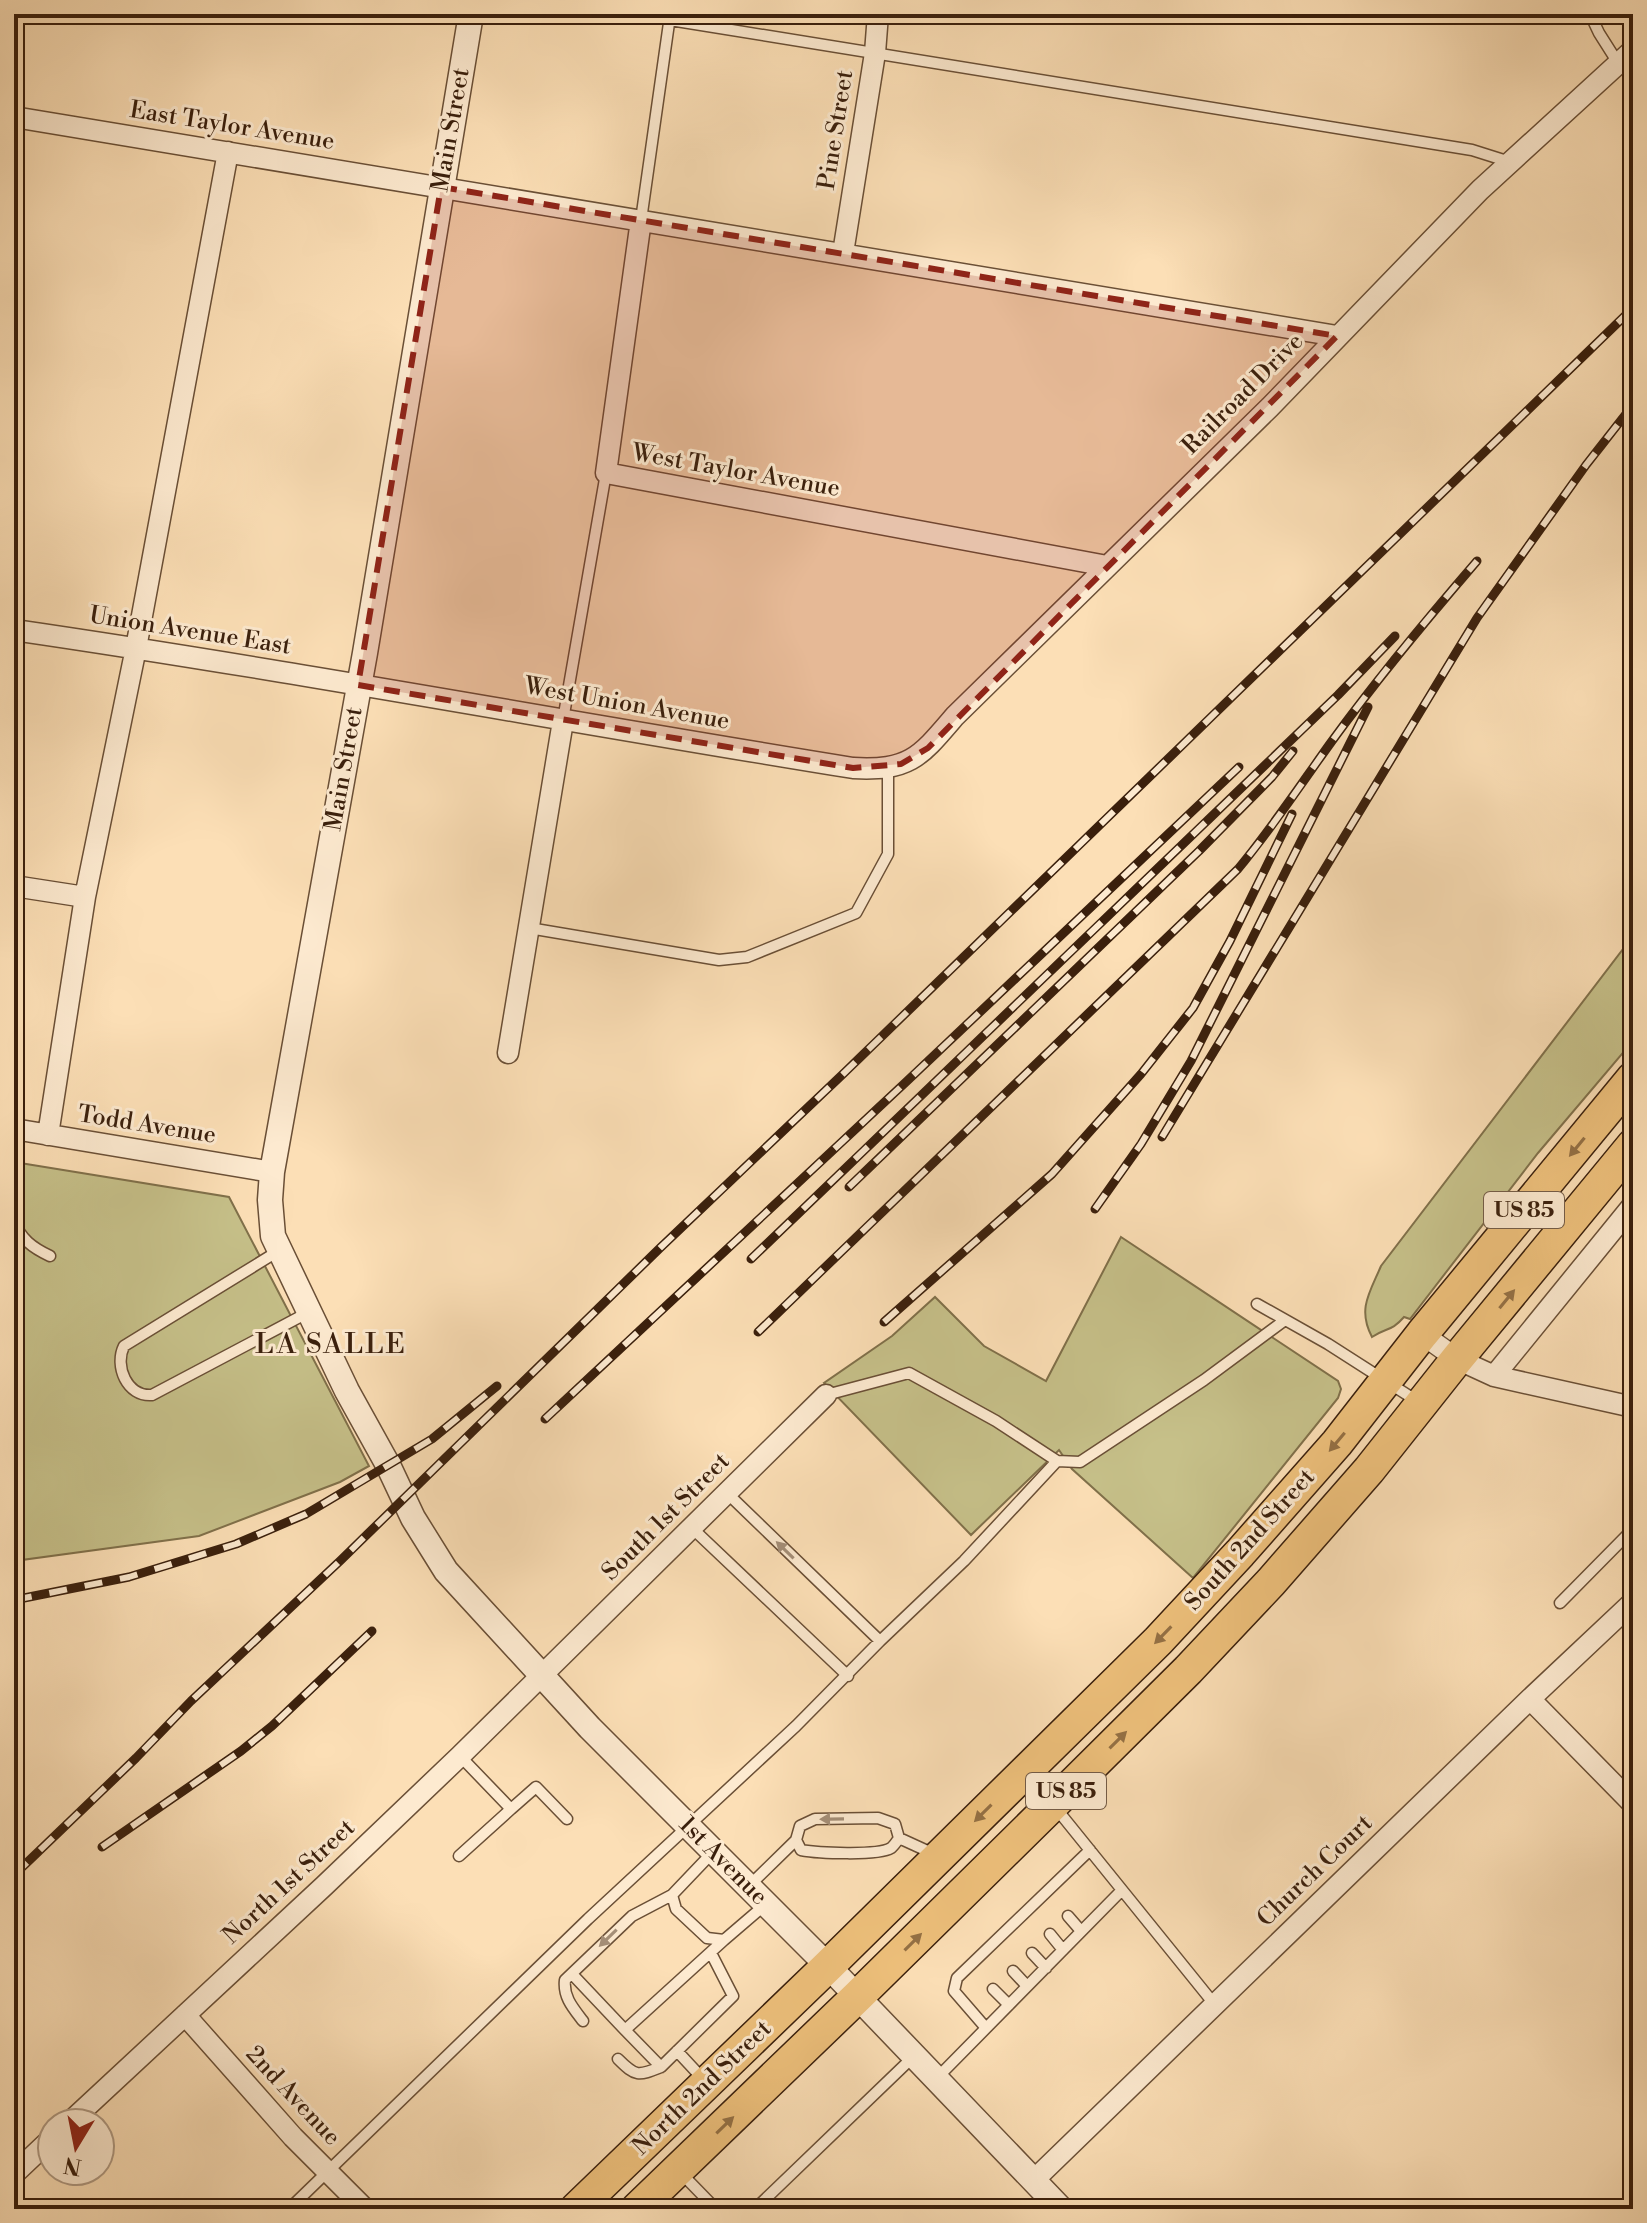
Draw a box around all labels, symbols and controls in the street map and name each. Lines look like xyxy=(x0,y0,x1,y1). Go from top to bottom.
street label: Main Street xyxy=(425,65,477,195)
street label: Pine Street xyxy=(812,67,860,192)
street label: East Taylor Avenue xyxy=(127,95,337,157)
street label: Railroad Drive xyxy=(1176,327,1310,461)
street label: West Taylor Avenue xyxy=(629,438,842,504)
street label: Union Avenue East xyxy=(87,600,294,662)
street label: West Union Avenue xyxy=(521,671,732,737)
street label: Main Street xyxy=(318,704,370,834)
street label: Todd Avenue xyxy=(76,1099,218,1151)
one-way arrow xyxy=(1569,1136,1586,1156)
road number: US 85 xyxy=(1484,1192,1564,1228)
one-way arrow xyxy=(1498,1289,1515,1309)
district label: LA SALLE xyxy=(255,1327,407,1362)
one-way arrow xyxy=(1329,1431,1346,1451)
street label: South 1st Street xyxy=(596,1446,737,1587)
street label: South 2nd Street xyxy=(1178,1462,1322,1617)
one-way arrow xyxy=(776,1541,795,1559)
one-way arrow xyxy=(1155,1625,1173,1644)
one-way arrow xyxy=(1108,1731,1127,1750)
road number: US 85 xyxy=(1026,1773,1106,1809)
one-way arrow xyxy=(974,1803,993,1822)
street label: Church Court xyxy=(1251,1808,1379,1934)
street label: 1st Avenue xyxy=(672,1810,774,1912)
street label: North 1st Street xyxy=(217,1813,362,1951)
one-way arrow xyxy=(819,1813,844,1825)
one-way arrow xyxy=(599,1929,618,1947)
one-way arrow xyxy=(903,1934,922,1952)
street label: North 2nd Street xyxy=(626,2014,778,2162)
street label: 2nd Avenue xyxy=(239,2040,347,2152)
north arrow xyxy=(36,2107,116,2187)
one-way arrow xyxy=(715,2116,734,2134)
text: N xyxy=(61,2150,84,2180)

